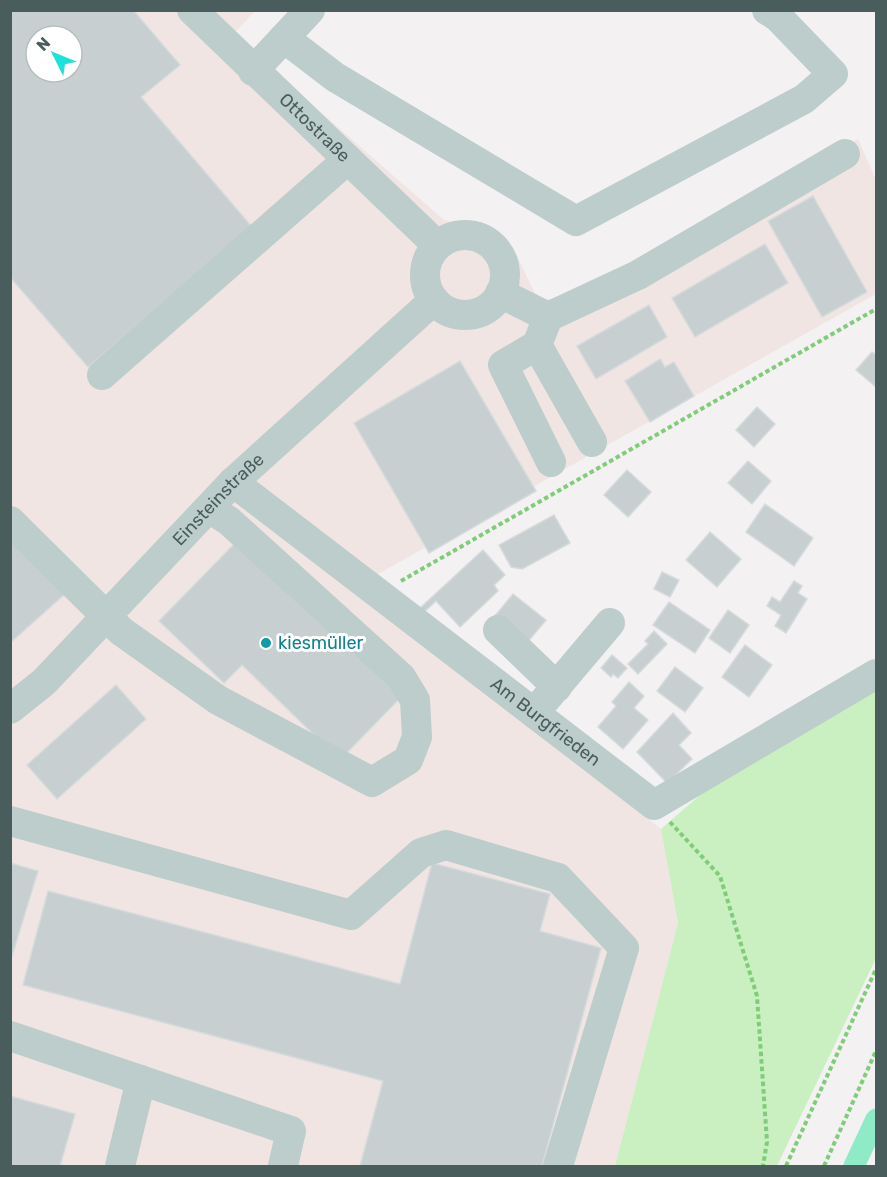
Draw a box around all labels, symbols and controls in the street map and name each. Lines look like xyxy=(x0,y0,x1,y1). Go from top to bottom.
north arrow xyxy=(24,24,84,84)
text: N xyxy=(33,33,54,55)
street label: Ottostraße xyxy=(275,89,355,167)
street label: Einsteinstraße xyxy=(168,448,269,550)
place label: kiesmüller xyxy=(278,632,364,654)
marker: kiesmüller xyxy=(259,636,273,650)
street label: Am Burgfrieden xyxy=(486,673,605,771)

